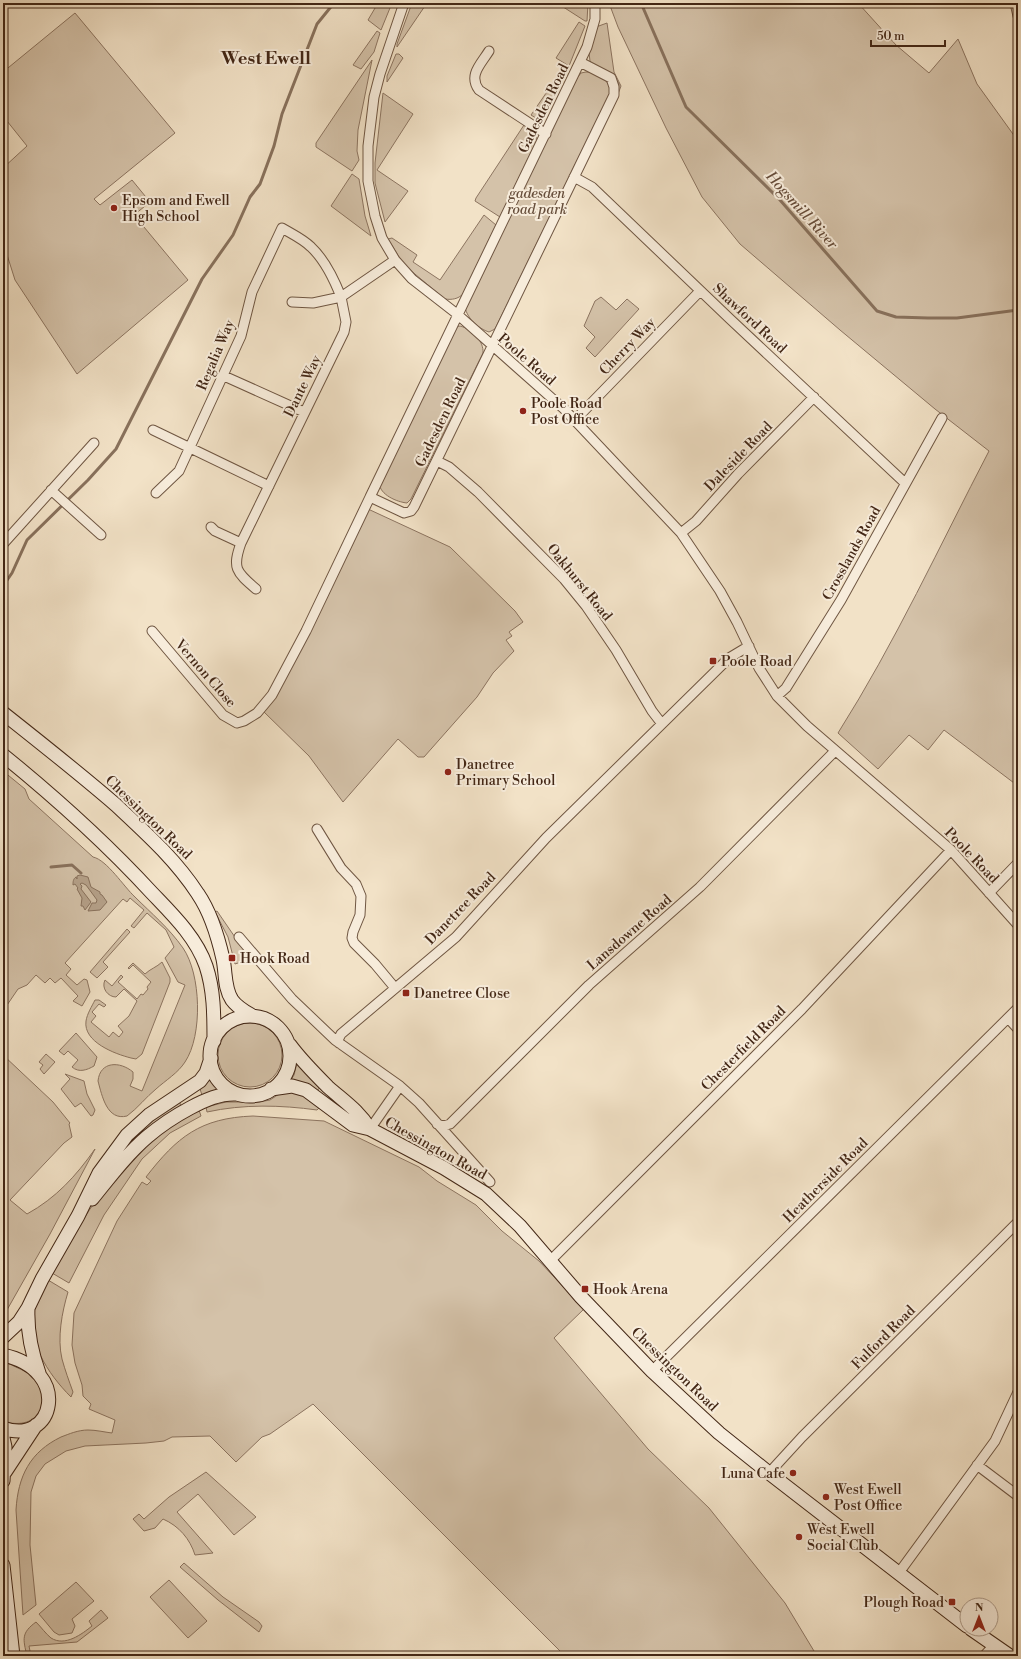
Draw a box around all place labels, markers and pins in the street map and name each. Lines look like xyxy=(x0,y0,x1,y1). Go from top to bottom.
place label: Epsom and Ewell High School xyxy=(122,192,230,226)
marker: Epsom and Ewell High School xyxy=(109,203,119,213)
place label: Poole Road Post Office xyxy=(531,395,602,429)
marker: Poole Road Post Office xyxy=(518,406,528,416)
place label: Poole Road xyxy=(721,653,792,671)
marker: Poole Road xyxy=(708,656,718,666)
place label: Danetree Primary School xyxy=(456,756,555,790)
marker: Danetree Primary School xyxy=(443,767,453,777)
place label: Hook Road xyxy=(240,950,310,968)
marker: Hook Road xyxy=(227,953,237,963)
place label: Danetree Close xyxy=(414,985,510,1003)
marker: Danetree Close xyxy=(401,988,411,998)
place label: Hook Arena xyxy=(593,1281,669,1299)
marker: Hook Arena xyxy=(580,1284,590,1294)
place label: Luna Cafe xyxy=(721,1465,785,1483)
marker: Luna Cafe xyxy=(788,1468,798,1478)
place label: West Ewell Post Office xyxy=(833,1481,902,1515)
marker: West Ewell Post Office xyxy=(821,1492,831,1502)
place label: West Ewell Social Club xyxy=(806,1521,878,1555)
marker: West Ewell Social Club xyxy=(794,1532,804,1542)
place label: Plough Road xyxy=(863,1594,944,1612)
marker: Plough Road xyxy=(947,1597,957,1607)

